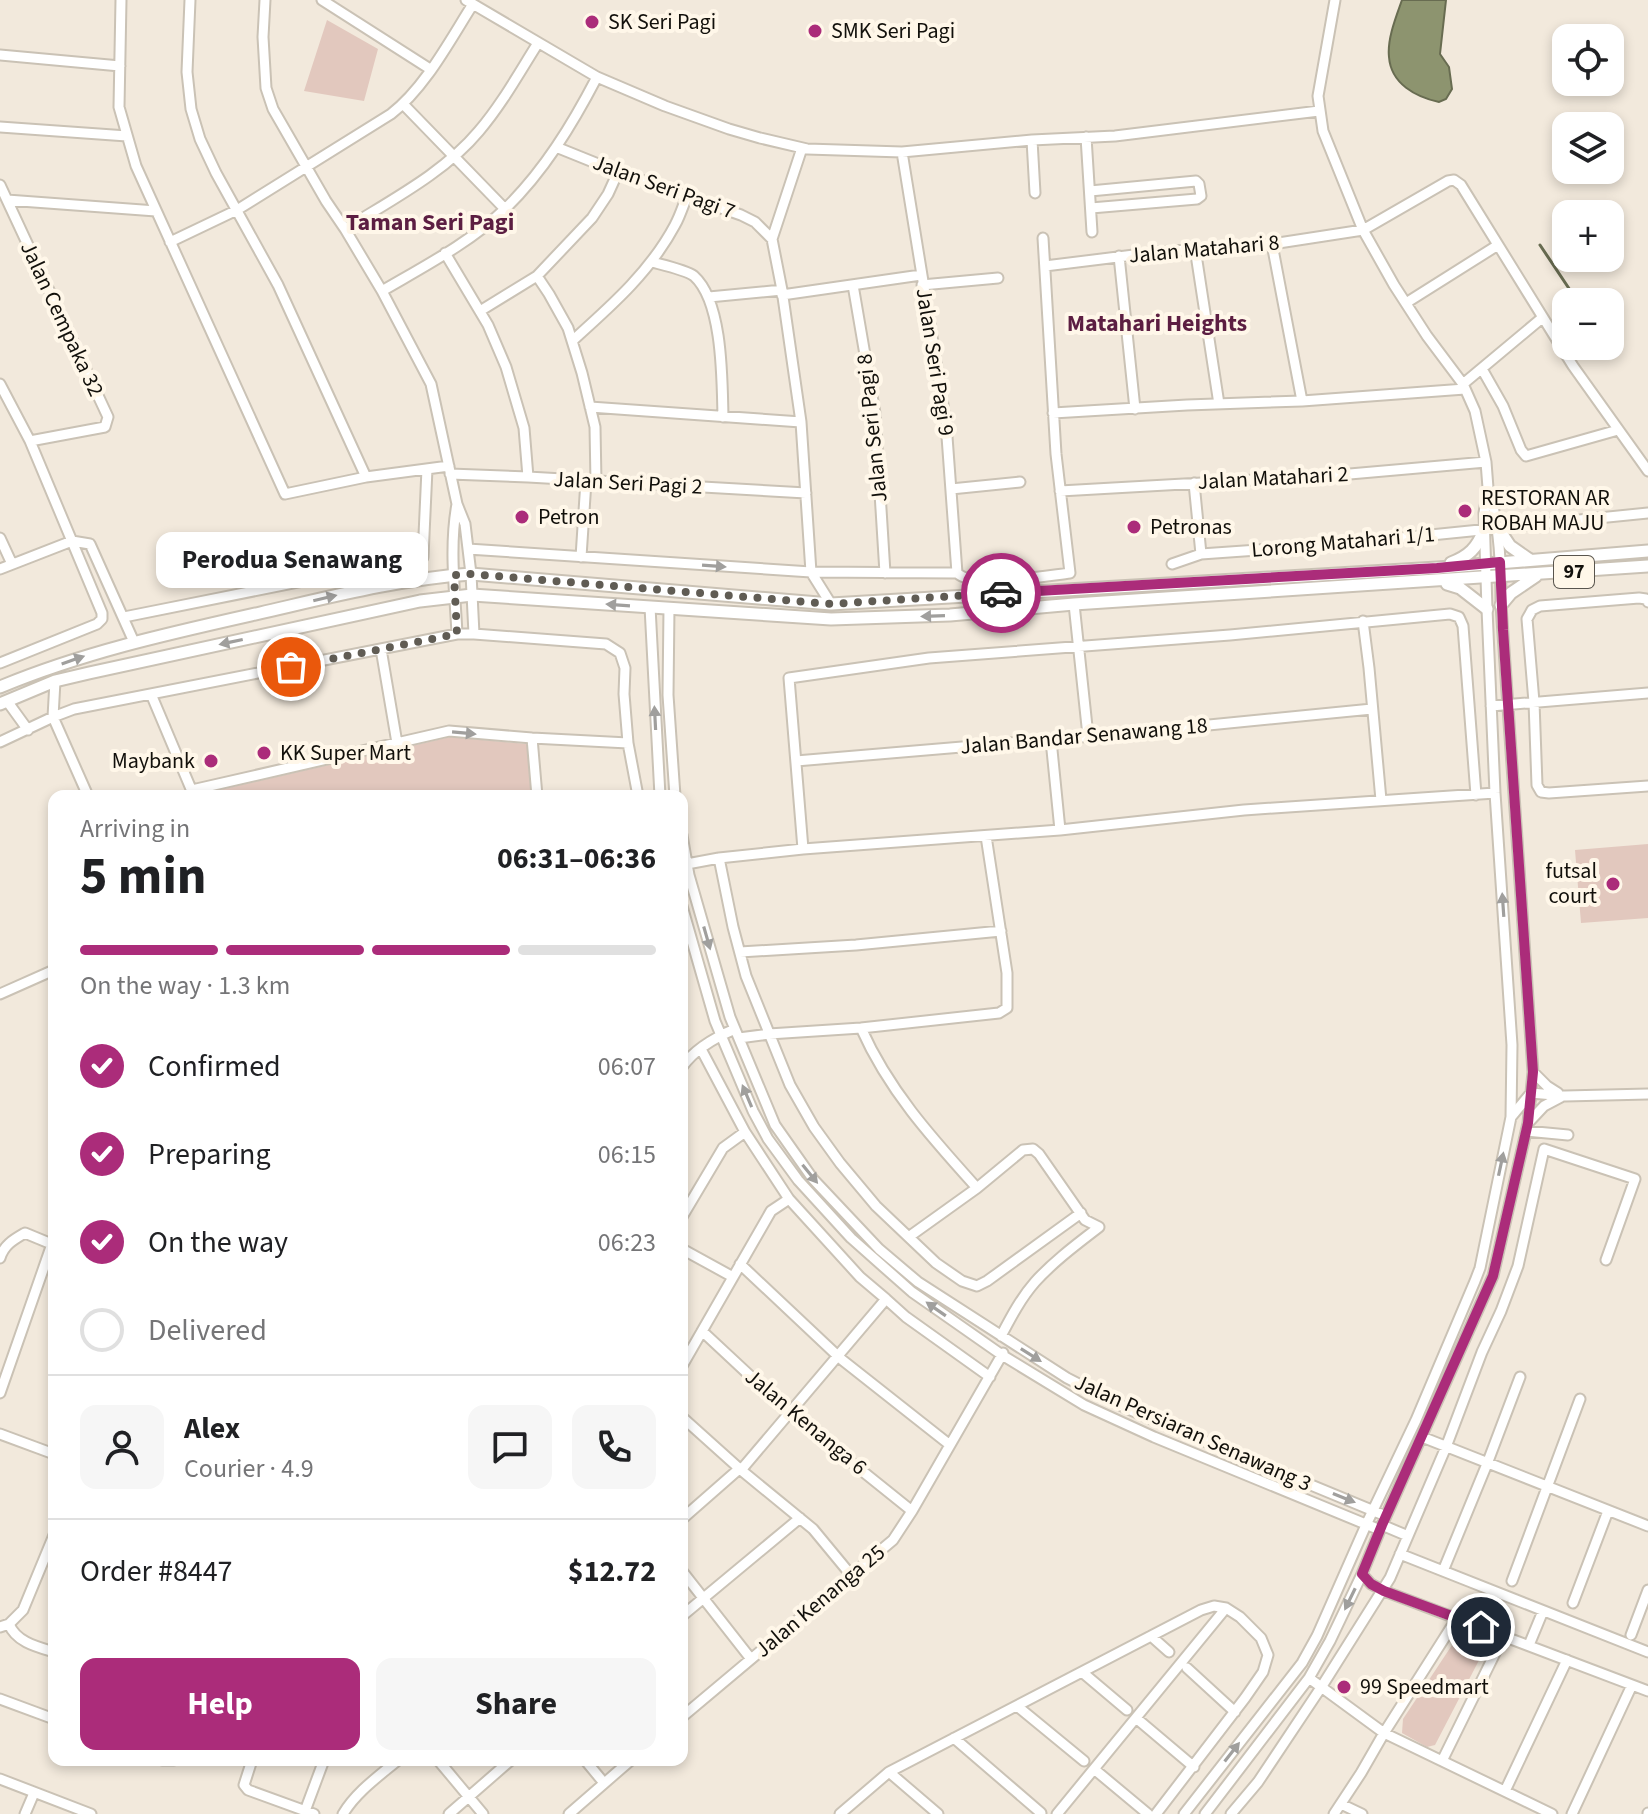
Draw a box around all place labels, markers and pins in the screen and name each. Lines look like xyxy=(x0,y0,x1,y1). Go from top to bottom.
place label: SK Seri Pagi xyxy=(608,6,716,38)
marker: SK Seri Pagi xyxy=(583,13,601,31)
place label: SMK Seri Pagi xyxy=(831,15,955,47)
marker: SMK Seri Pagi xyxy=(806,22,824,40)
place label: RESTORAN AR ROBAH MAJU xyxy=(1481,482,1610,539)
place label: Petron xyxy=(538,501,599,533)
marker: RESTORAN AR ROBAH MAJU xyxy=(1456,502,1474,520)
marker: Petron xyxy=(513,508,531,526)
place label: Petronas xyxy=(1150,511,1232,543)
marker: Petronas xyxy=(1125,518,1143,536)
callout: Perodua Senawang xyxy=(155,531,427,587)
pin xyxy=(257,633,325,701)
place label: KK Super Mart xyxy=(280,737,411,769)
marker: KK Super Mart xyxy=(255,744,273,762)
place label: Maybank xyxy=(112,745,195,777)
marker: Maybank xyxy=(202,752,220,770)
place label: futsal court xyxy=(1545,855,1598,912)
marker: futsal court xyxy=(1604,875,1622,893)
pin xyxy=(1447,1593,1515,1661)
place label: 99 Speedmart xyxy=(1360,1671,1489,1703)
marker: 99 Speedmart xyxy=(1335,1678,1353,1696)

